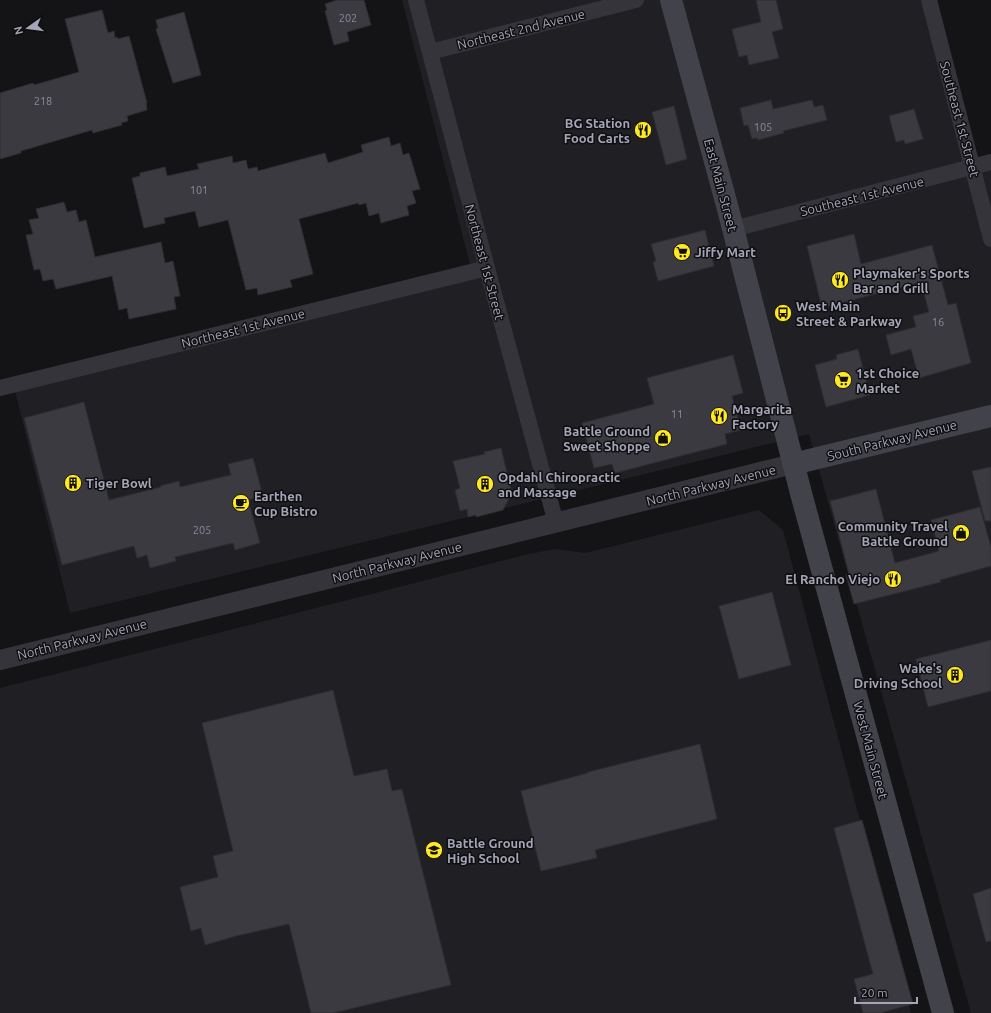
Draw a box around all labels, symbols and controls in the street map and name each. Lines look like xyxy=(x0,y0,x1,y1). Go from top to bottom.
street label: Northeast 2nd Avenue xyxy=(456,6,586,52)
north arrow xyxy=(8,8,48,48)
house number: 202 xyxy=(339,12,357,24)
text: N xyxy=(11,25,25,36)
street label: Southeast 1st Street xyxy=(938,60,982,178)
house number: 218 xyxy=(34,95,52,107)
place label: BG Station Food Carts xyxy=(564,116,630,145)
restaurant icon: BG Station Food Carts xyxy=(633,120,653,140)
house number: 105 xyxy=(754,121,772,133)
street label: East Main Street xyxy=(702,137,740,233)
street label: Southeast 1st Avenue xyxy=(799,174,925,218)
house number: 101 xyxy=(190,184,208,196)
street label: Northeast 1st Street xyxy=(463,203,507,321)
supermarket icon: Jiffy Mart xyxy=(672,242,692,262)
place label: Jiffy Mart xyxy=(695,245,756,259)
place label: Playmaker's Sports Bar and Grill xyxy=(853,266,970,295)
restaurant icon: Playmaker's Sports Bar and Grill xyxy=(830,270,850,290)
place label: West Main Street & Parkway xyxy=(796,299,902,328)
bus stop icon: West Main Street & Parkway xyxy=(773,303,793,323)
street label: Northeast 1st Avenue xyxy=(180,306,306,350)
house number: 16 xyxy=(932,316,944,328)
place label: 1st Choice Market xyxy=(856,366,919,395)
supermarket icon: 1st Choice Market xyxy=(833,370,853,390)
place label: Margarita Factory xyxy=(732,402,792,431)
restaurant icon: Margarita Factory xyxy=(709,406,729,426)
house number: 11 xyxy=(671,408,683,420)
street label: South Parkway Avenue xyxy=(826,417,958,463)
place label: Battle Ground Sweet Shoppe xyxy=(563,424,650,453)
shop icon: Battle Ground Sweet Shoppe xyxy=(653,428,673,448)
street label: North Parkway Avenue xyxy=(645,462,777,508)
place label: Opdahl Chiropractic and Massage xyxy=(498,470,621,499)
building icon: Tiger Bowl xyxy=(63,473,83,493)
building icon: Opdahl Chiropractic and Massage xyxy=(475,474,495,494)
place label: Tiger Bowl xyxy=(86,476,152,490)
place label: Earthen Cup Bistro xyxy=(254,489,318,518)
cafe icon: Earthen Cup Bistro xyxy=(231,493,251,513)
place label: Community Travel Battle Ground xyxy=(838,519,948,548)
shop icon: Community Travel Battle Ground xyxy=(951,523,971,543)
house number: 205 xyxy=(193,524,211,536)
street label: North Parkway Avenue xyxy=(331,539,463,585)
restaurant icon: El Rancho Viejo xyxy=(883,569,903,589)
place label: El Rancho Viejo xyxy=(785,572,880,586)
street label: North Parkway Avenue xyxy=(16,616,148,662)
place label: Wake's Driving School xyxy=(854,661,942,690)
building icon: Wake's Driving School xyxy=(945,665,965,685)
street label: West Main Street xyxy=(851,700,891,800)
place label: Battle Ground High School xyxy=(447,836,533,865)
school or university icon: Battle Ground High School xyxy=(424,840,444,860)
scale bar xyxy=(855,979,917,1005)
text: 20 m xyxy=(861,986,888,999)

